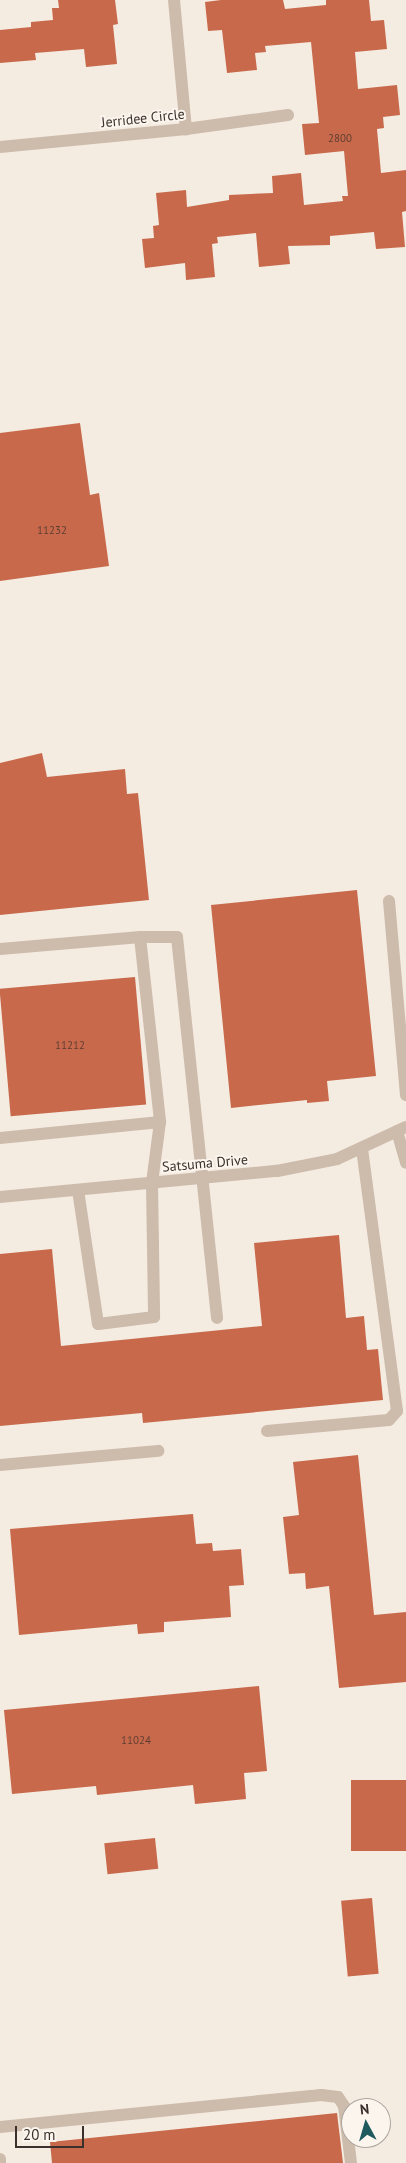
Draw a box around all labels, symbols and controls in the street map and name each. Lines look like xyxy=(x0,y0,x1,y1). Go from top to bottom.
street label: Jerridee Circle xyxy=(100,105,186,131)
house number: 2800 xyxy=(328,131,352,145)
house number: 11232 xyxy=(37,523,67,537)
house number: 11212 xyxy=(55,1038,85,1052)
street label: Satsuma Drive xyxy=(161,1151,249,1175)
house number: 11024 xyxy=(121,1733,151,1747)
north arrow xyxy=(341,2098,391,2148)
text: N xyxy=(359,2100,370,2119)
scale bar xyxy=(18,2116,86,2148)
text: 20 m xyxy=(23,2125,56,2144)

